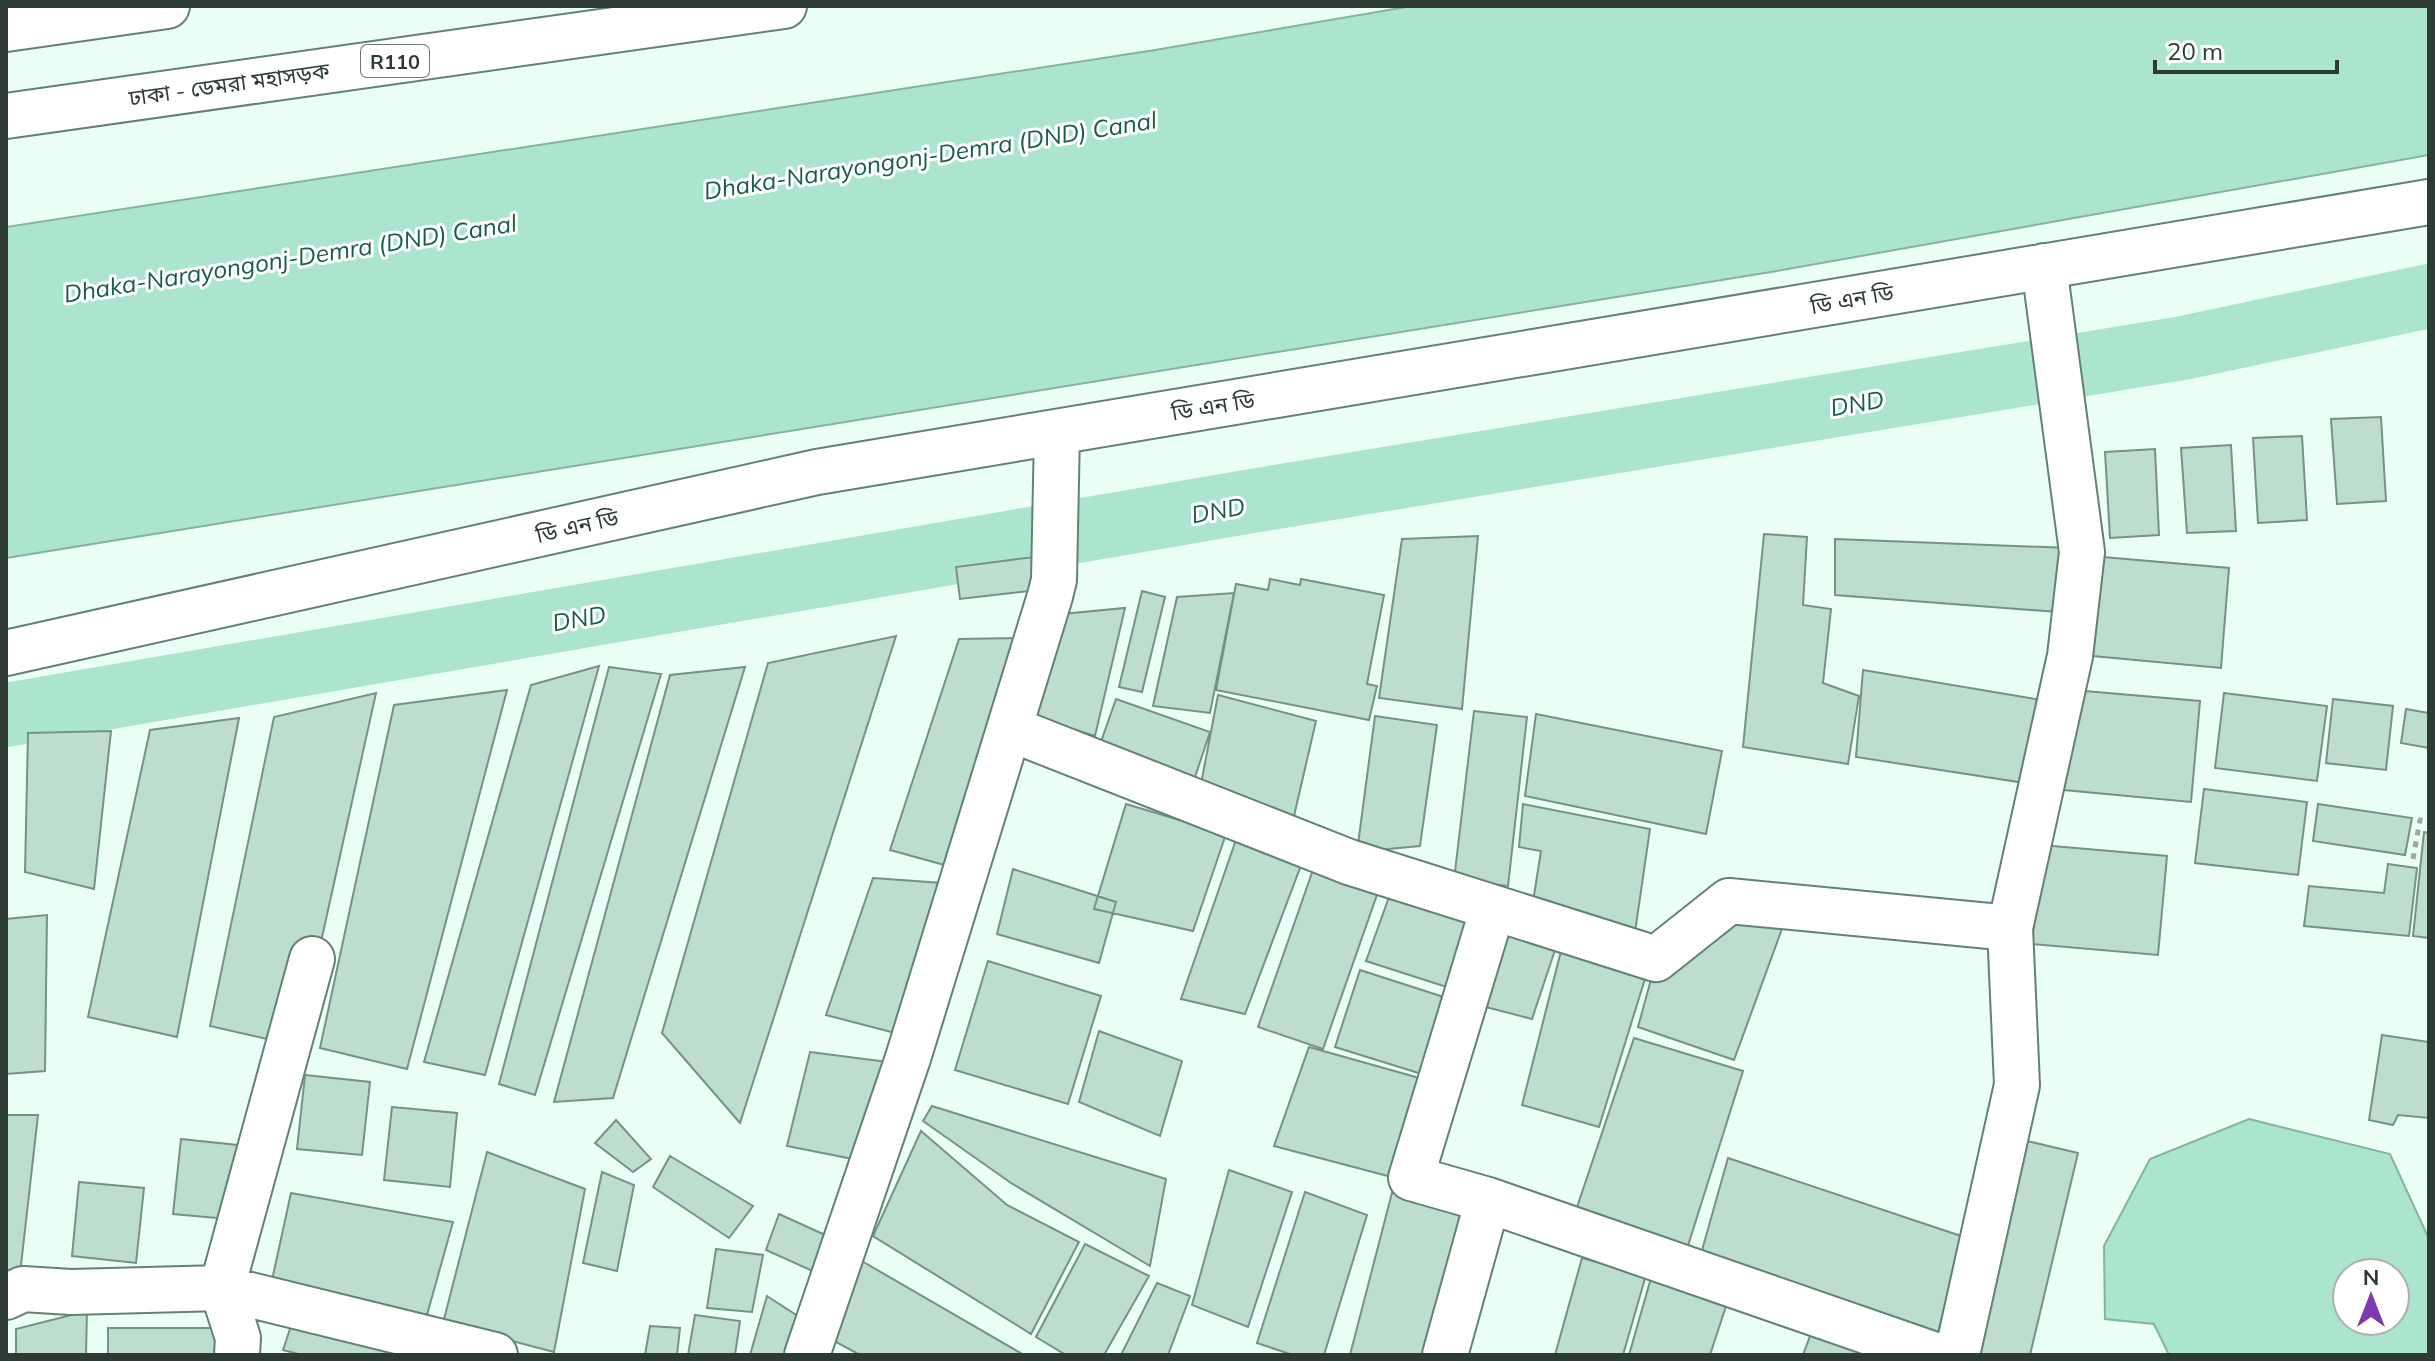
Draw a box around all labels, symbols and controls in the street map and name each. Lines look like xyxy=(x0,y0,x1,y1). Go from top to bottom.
scale bar xyxy=(2155,24,2337,74)
text: 20 m xyxy=(2167,36,2223,66)
road number: R110 xyxy=(361,45,429,77)
street label: ঢাকা - ডেমরা মহাসড়ক xyxy=(126,56,331,112)
water label: Dhaka-Narayongonj-Demra (DND) Canal xyxy=(701,104,1159,206)
water label: Dhaka-Narayongonj-Demra (DND) Canal xyxy=(61,207,519,309)
street label: ডি এন ডি xyxy=(1807,278,1896,320)
water label: DND xyxy=(1828,384,1886,422)
street label: ডি এন ডি xyxy=(1168,386,1257,427)
water label: DND xyxy=(1189,491,1247,529)
street label: ডি এন ডি xyxy=(532,503,621,549)
water label: DND xyxy=(550,599,608,637)
north arrow xyxy=(2331,1257,2411,1337)
text: N xyxy=(2363,1263,2379,1291)

